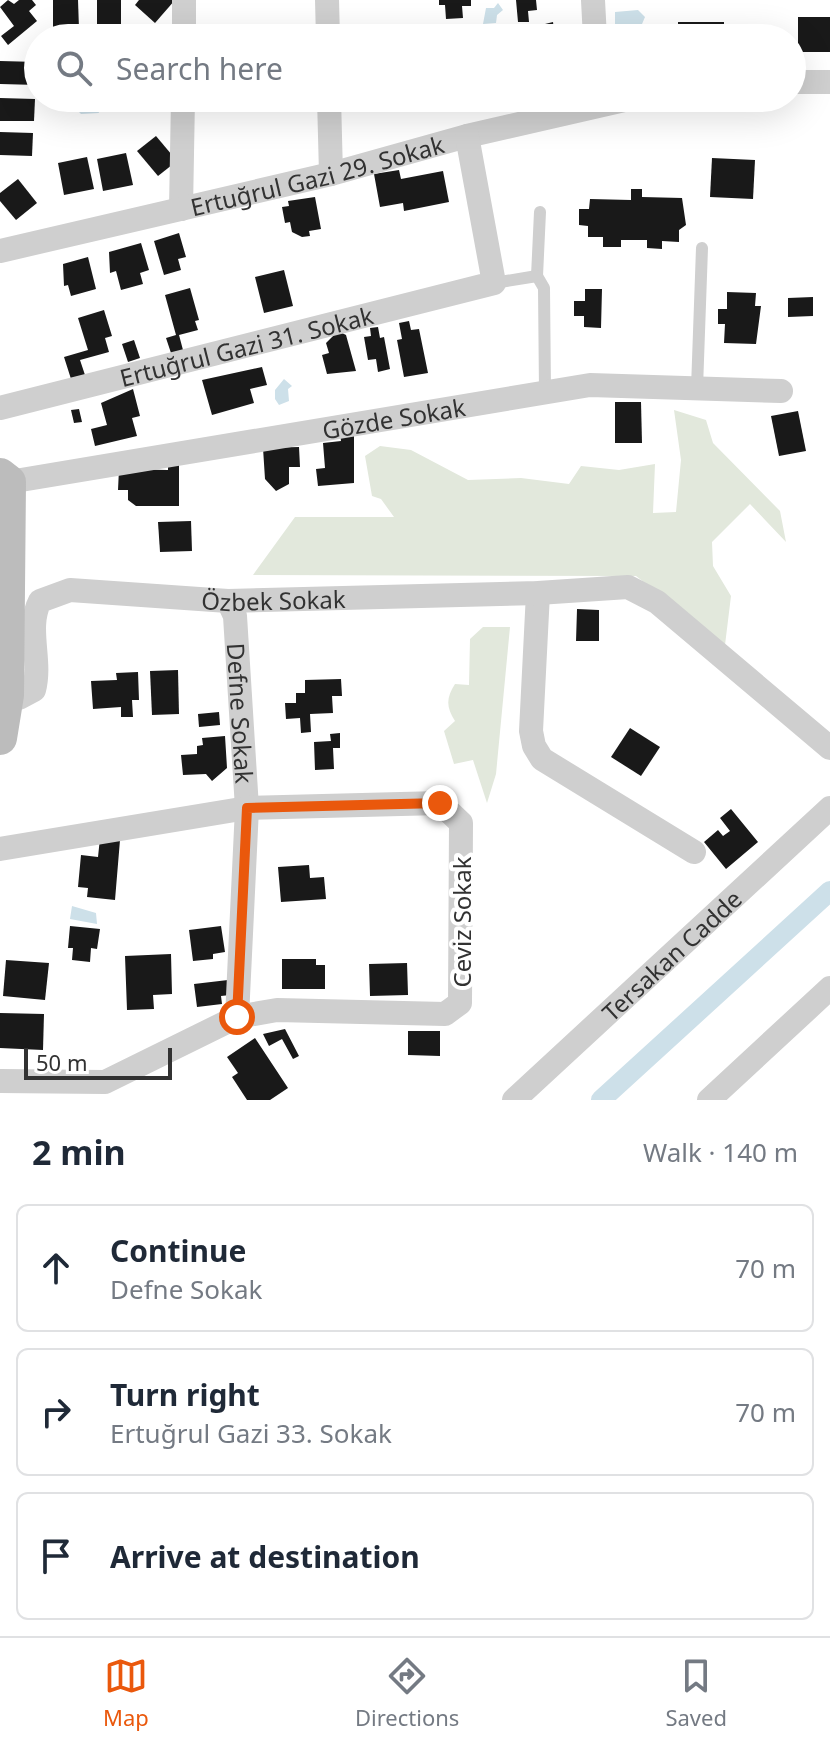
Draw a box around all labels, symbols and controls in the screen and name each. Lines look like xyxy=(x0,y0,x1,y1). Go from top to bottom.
search box xyxy=(24,24,806,112)
icon: search xyxy=(52,46,96,90)
text: Search here xyxy=(116,48,283,89)
street label: Ertuğrul Gazi 29. Sokak xyxy=(187,127,448,223)
street label: Ertuğrul Gazi 31. Sokak xyxy=(116,298,377,394)
street label: Gözde Sokak xyxy=(320,390,468,446)
street label: Özbek Sokak xyxy=(200,581,346,618)
street label: Defne Sokak xyxy=(220,642,262,785)
route end xyxy=(422,785,458,821)
street label: Ceviz Sokak xyxy=(445,856,478,987)
street label: Tersakan Cadde xyxy=(594,882,748,1028)
route start xyxy=(219,999,255,1035)
scale bar xyxy=(24,1044,172,1080)
text: 50 m xyxy=(36,1047,87,1077)
text: 2 min xyxy=(32,1129,126,1175)
text: Walk · 140 m xyxy=(643,1134,798,1170)
text: Continue xyxy=(110,1230,246,1271)
icon: ahead xyxy=(34,1246,78,1290)
text: 70 m xyxy=(735,1250,796,1286)
text: Defne Sokak xyxy=(110,1271,262,1307)
text: Turn right xyxy=(110,1374,260,1415)
icon: right xyxy=(34,1390,78,1434)
text: 70 m xyxy=(735,1394,796,1430)
text: Ertuğrul Gazi 33. Sokak xyxy=(110,1415,392,1451)
icon: arrive xyxy=(34,1534,78,1578)
text: Arrive at destination xyxy=(110,1536,420,1577)
tab: Map xyxy=(103,1654,149,1732)
tab: Directions xyxy=(355,1654,459,1732)
tab: Saved xyxy=(665,1654,727,1732)

